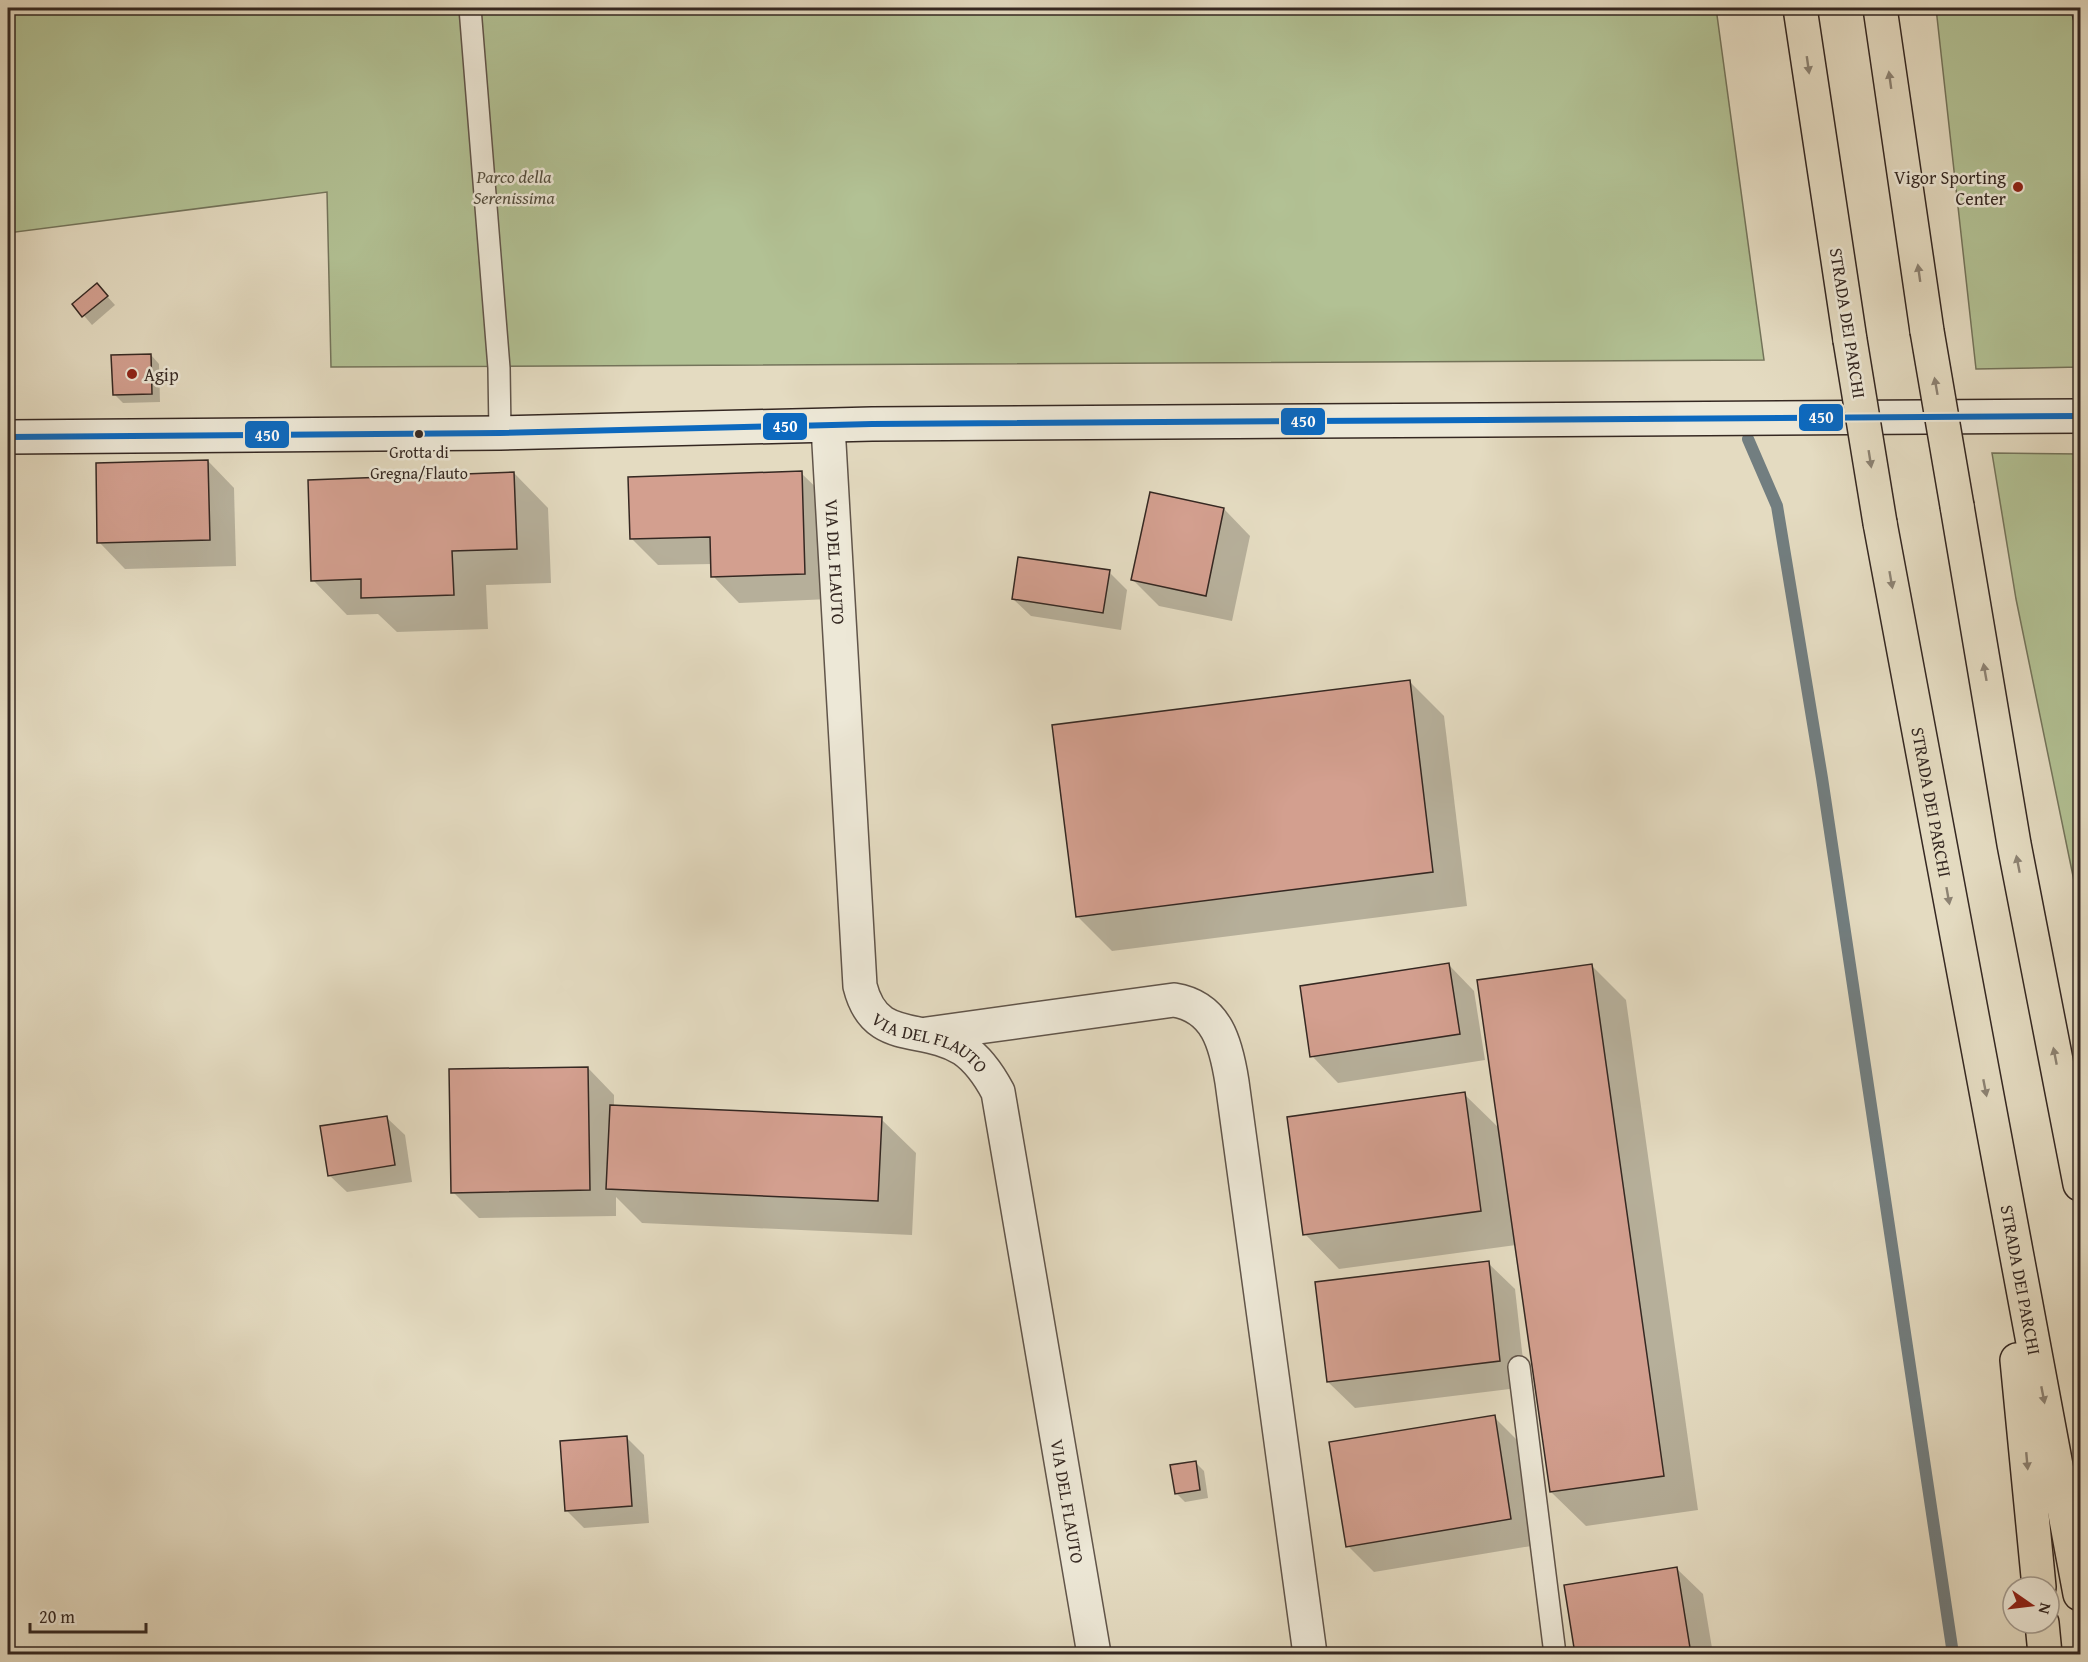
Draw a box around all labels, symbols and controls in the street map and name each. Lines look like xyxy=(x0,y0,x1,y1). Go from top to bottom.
one-way arrow xyxy=(1803,56,1813,75)
one-way arrow xyxy=(1885,70,1894,89)
park label: Parco della Serenissima xyxy=(473,163,556,211)
place label: Vigor Sporting Center xyxy=(1894,164,2007,212)
marker: Vigor Sporting Center xyxy=(2011,180,2025,194)
street label: STRADA DEI PARCHI xyxy=(1823,246,1873,400)
one-way arrow xyxy=(1914,263,1923,282)
place label: Agip xyxy=(144,361,179,388)
marker: Agip xyxy=(125,367,139,381)
one-way arrow xyxy=(1932,376,1941,395)
line badge: 450 xyxy=(1798,403,1844,432)
text: 450 xyxy=(1809,405,1833,429)
line badge: 450 xyxy=(1280,407,1326,436)
text: 450 xyxy=(1291,409,1315,433)
line badge: 450 xyxy=(762,412,808,441)
text: 450 xyxy=(773,414,797,438)
line badge: 450 xyxy=(244,420,290,449)
text: 450 xyxy=(255,423,279,447)
marker: Grotta di Gregna/Flauto xyxy=(413,428,425,440)
place label: Grotta di Gregna/Flauto xyxy=(370,440,468,485)
one-way arrow xyxy=(1866,450,1875,469)
street label: VIA DEL FLAUTO xyxy=(819,498,853,625)
one-way arrow xyxy=(1887,571,1896,590)
one-way arrow xyxy=(1980,662,1989,681)
street label: STRADA DEI PARCHI xyxy=(1905,725,1959,879)
one-way arrow xyxy=(2013,855,2022,874)
one-way arrow xyxy=(1944,887,1953,906)
street label: VIA DEL FLAUTO xyxy=(866,1005,995,1078)
one-way arrow xyxy=(2050,1046,2059,1065)
one-way arrow xyxy=(1981,1078,1990,1097)
street label: STRADA DEI PARCHI xyxy=(1994,1203,2049,1357)
one-way arrow xyxy=(2039,1386,2048,1405)
street label: VIA DEL FLAUTO xyxy=(1044,1437,1092,1565)
one-way arrow xyxy=(2022,1452,2032,1471)
north arrow xyxy=(2001,1575,2061,1635)
scale bar xyxy=(30,1596,146,1634)
text: N xyxy=(2033,1601,2058,1617)
text: 20 m xyxy=(39,1603,75,1630)

